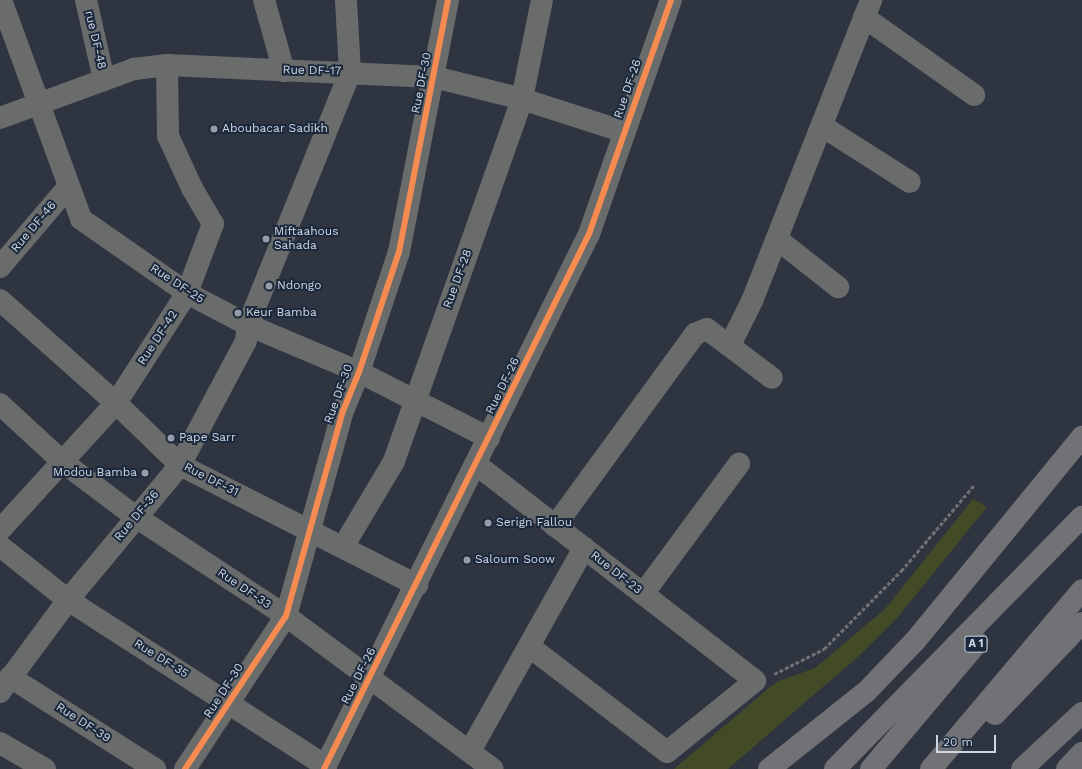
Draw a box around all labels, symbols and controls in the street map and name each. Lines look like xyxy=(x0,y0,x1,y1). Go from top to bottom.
street label: rue DF-48 xyxy=(81,9,109,71)
street label: Rue DF-30 xyxy=(409,51,435,115)
street label: Rue DF-26 xyxy=(611,57,645,121)
street label: Rue DF-17 xyxy=(282,63,342,79)
place label: Aboubacar Sadikh xyxy=(222,122,328,136)
marker: Aboubacar Sadikh xyxy=(209,124,219,134)
street label: Rue DF-46 xyxy=(8,198,60,256)
place label: Miftaahous Sahada xyxy=(274,225,339,253)
marker: Miftaahous Sahada xyxy=(261,234,271,244)
street label: Rue DF-28 xyxy=(441,248,475,310)
street label: Rue DF-25 xyxy=(147,261,207,307)
place label: Ndongo xyxy=(277,279,321,293)
marker: Ndongo xyxy=(264,281,274,291)
place label: Keur Bamba xyxy=(246,306,317,320)
street label: Rue DF-42 xyxy=(135,308,181,368)
marker: Keur Bamba xyxy=(233,308,243,318)
street label: Rue DF-26 xyxy=(483,355,523,417)
street label: Rue DF-30 xyxy=(322,362,356,426)
place label: Pape Sarr xyxy=(179,431,236,445)
marker: Pape Sarr xyxy=(166,433,176,443)
street label: Rue DF-31 xyxy=(181,460,241,500)
place label: Modou Bamba xyxy=(53,466,137,480)
marker: Modou Bamba xyxy=(140,468,150,478)
street label: Rue DF-36 xyxy=(112,488,162,544)
place label: Serign Fallou xyxy=(496,516,572,530)
marker: Serign Fallou xyxy=(483,518,493,528)
street label: Rue DF-23 xyxy=(587,548,645,598)
place label: Saloum Soow xyxy=(475,553,555,567)
marker: Saloum Soow xyxy=(462,555,472,565)
street label: Rue DF-33 xyxy=(214,566,274,612)
road number: A 1 xyxy=(964,635,988,653)
street label: Rue DF-35 xyxy=(131,637,191,681)
street label: Rue DF-26 xyxy=(339,645,379,707)
street label: Rue DF-30 xyxy=(201,661,247,721)
street label: Rue DF-39 xyxy=(53,700,113,746)
scale bar xyxy=(938,727,998,753)
text: 20 m xyxy=(943,735,973,749)

